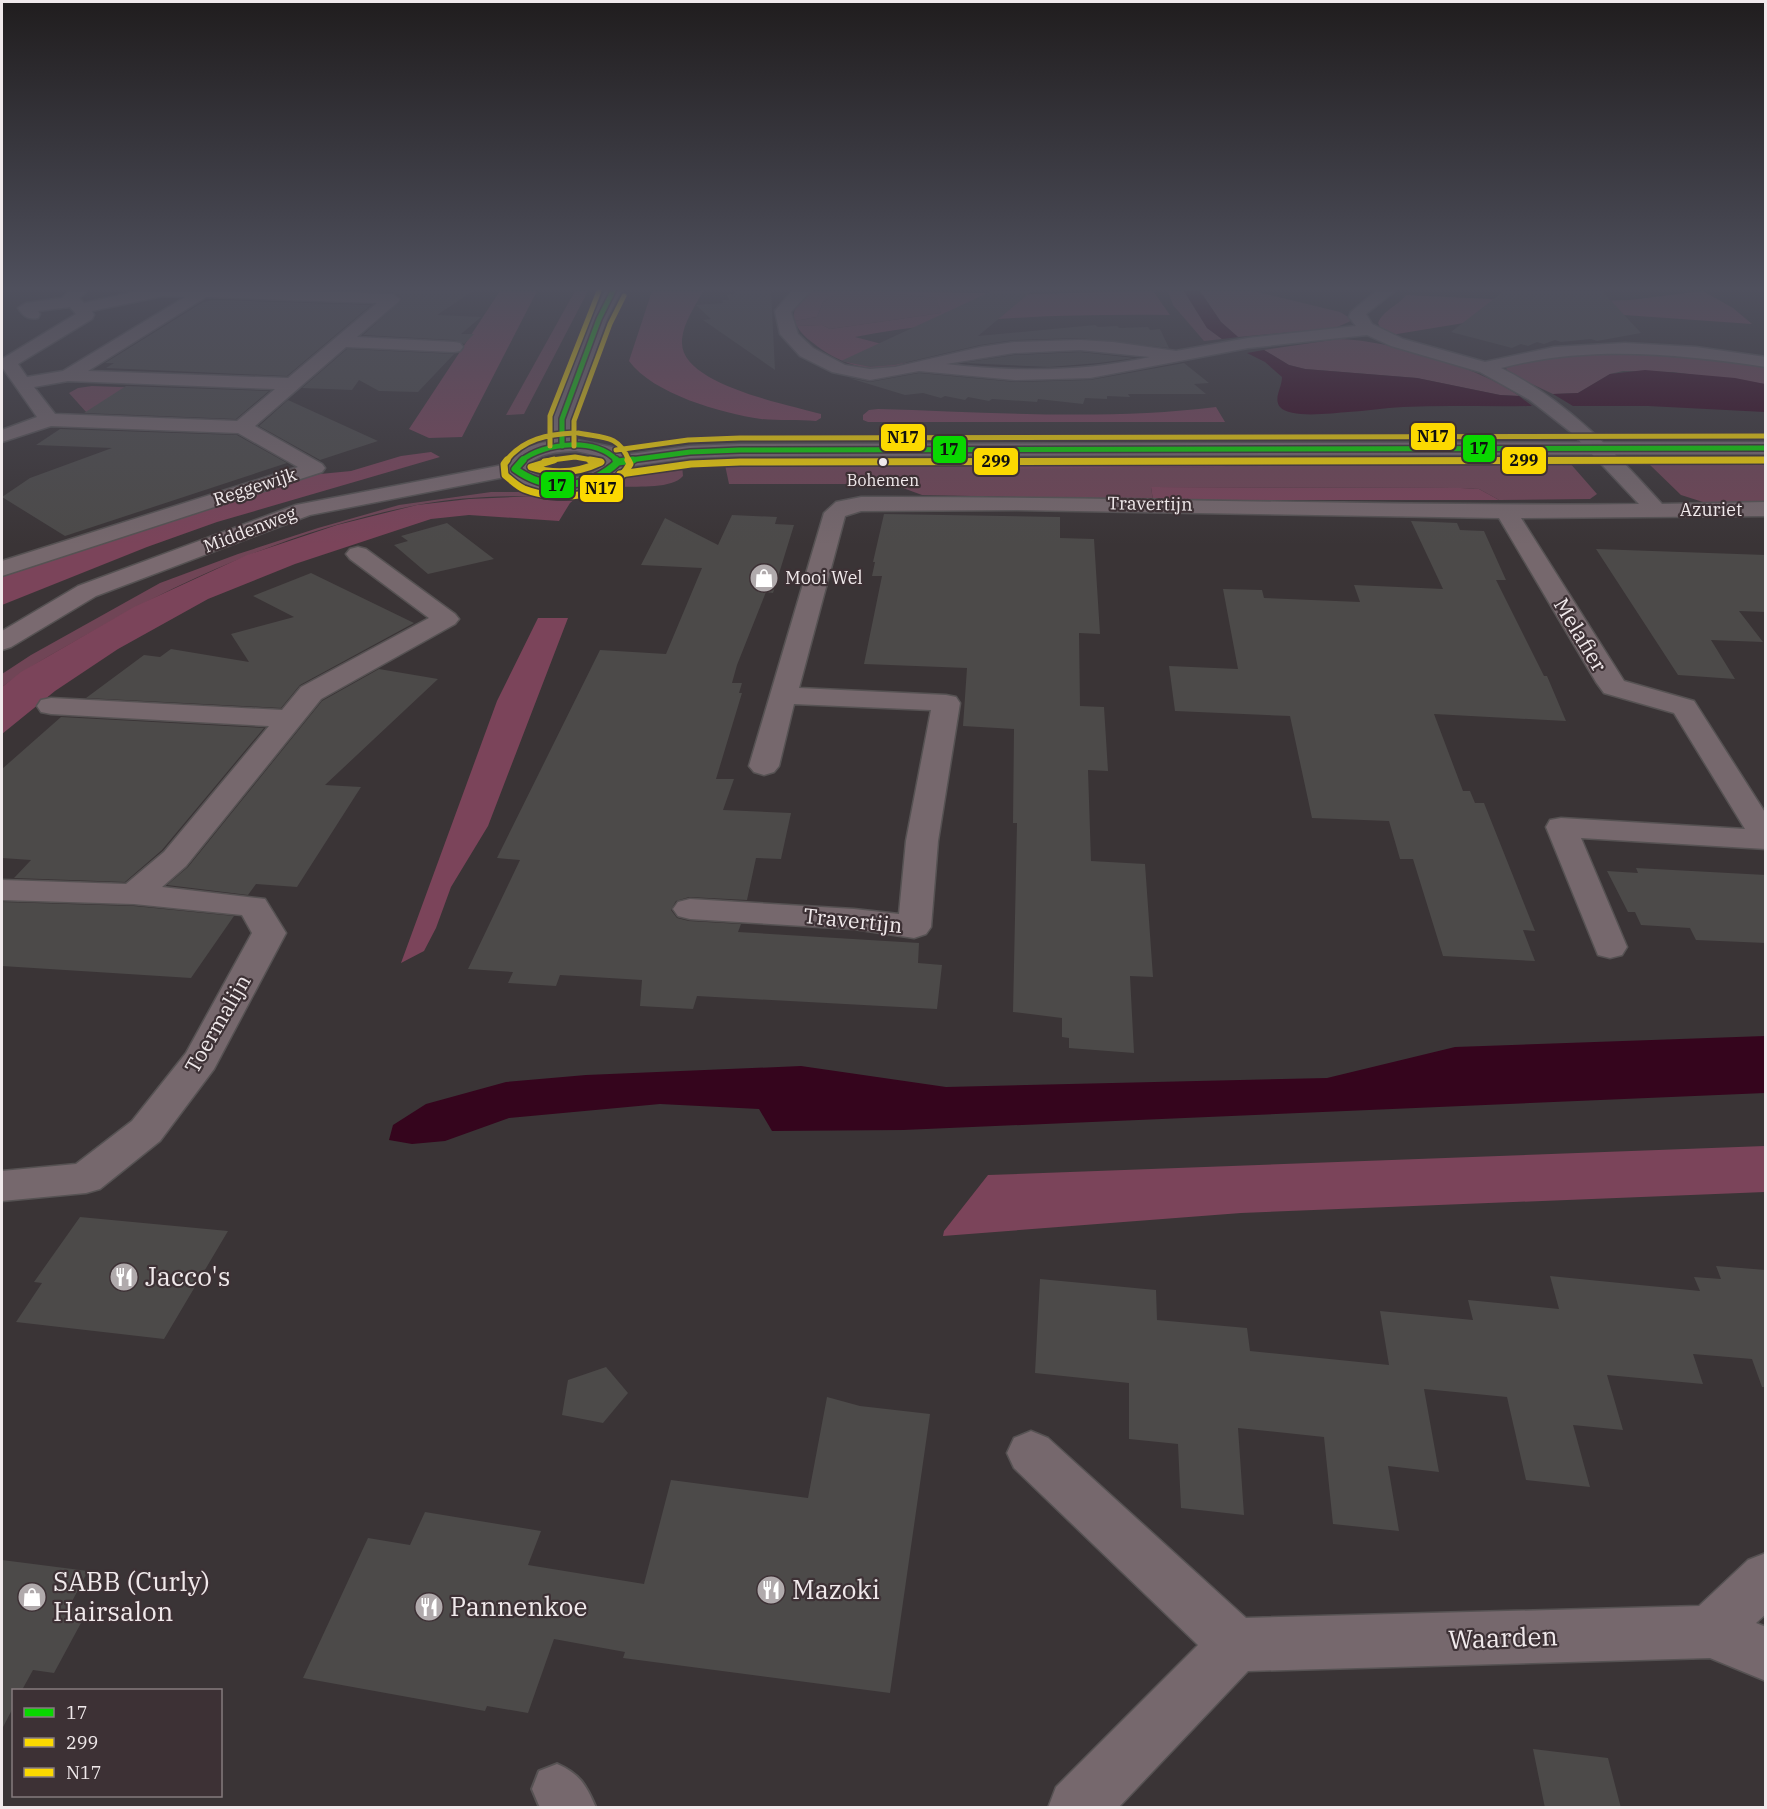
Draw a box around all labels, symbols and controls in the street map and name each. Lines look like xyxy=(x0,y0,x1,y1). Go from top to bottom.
line badge: N17 xyxy=(1410,422,1456,451)
line badge: N17 xyxy=(880,423,926,452)
text: N17 xyxy=(1417,426,1449,446)
text: N17 xyxy=(887,427,919,447)
line badge: 17 xyxy=(1462,434,1496,463)
line badge: 17 xyxy=(932,435,967,464)
text: 17 xyxy=(1469,438,1489,458)
text: 17 xyxy=(939,439,959,459)
line badge: 299 xyxy=(1501,446,1547,475)
line badge: 299 xyxy=(973,447,1019,476)
text: 299 xyxy=(1510,450,1538,470)
text: 299 xyxy=(982,451,1010,471)
marker: Bohemen xyxy=(877,456,889,468)
street label: Reggewijk xyxy=(210,462,300,511)
place label: Bohemen xyxy=(847,470,919,490)
line badge: 17 xyxy=(540,471,575,499)
line badge: N17 xyxy=(579,474,624,503)
text: 17 xyxy=(547,475,567,495)
text: N17 xyxy=(585,478,617,498)
street label: Travertijn xyxy=(1107,491,1193,516)
street label: Azuriet xyxy=(1680,498,1742,521)
street label: Middenweg xyxy=(200,501,300,558)
shop icon: Mooi Wel xyxy=(748,562,780,594)
place label: Mooi Wel xyxy=(785,566,863,589)
street label: Melafier xyxy=(1548,593,1614,677)
street label: Travertijn xyxy=(802,901,904,939)
street label: Toermalijn xyxy=(178,969,257,1078)
place label: Jacco's xyxy=(145,1259,230,1293)
restaurant icon: Jacco's xyxy=(108,1261,140,1293)
place label: SABB (Curly) Hairsalon xyxy=(53,1564,210,1628)
place label: Mazoki xyxy=(792,1572,880,1606)
restaurant icon: Mazoki xyxy=(755,1574,787,1606)
shop icon: SABB (Curly) Hairsalon xyxy=(16,1581,48,1613)
place label: Pannenkoe xyxy=(450,1589,588,1623)
restaurant icon: Pannenkoe xyxy=(413,1591,445,1623)
street label: Waarden xyxy=(1447,1618,1558,1656)
legend xyxy=(12,1689,222,1797)
text: 17 xyxy=(66,1701,88,1724)
text: 299 xyxy=(66,1731,98,1754)
text: N17 xyxy=(66,1761,102,1784)

